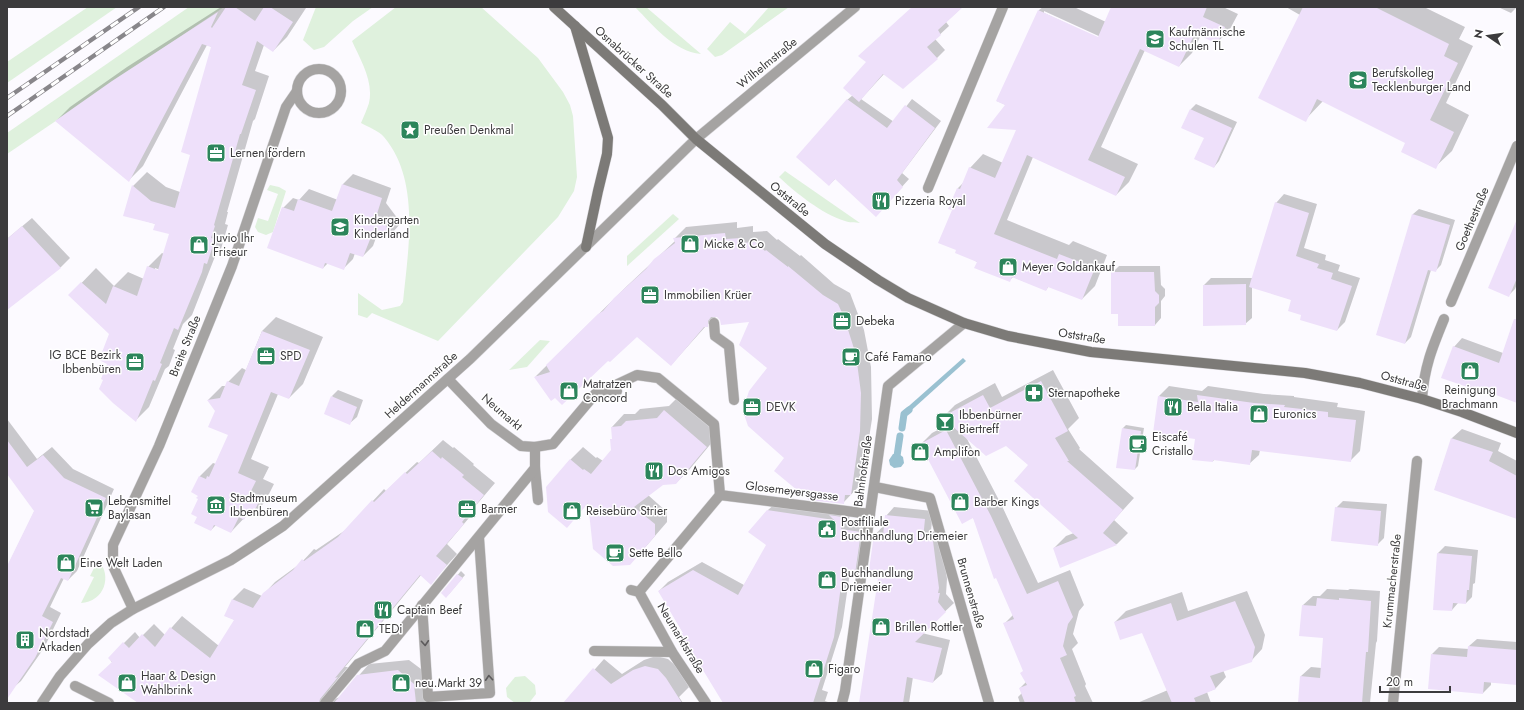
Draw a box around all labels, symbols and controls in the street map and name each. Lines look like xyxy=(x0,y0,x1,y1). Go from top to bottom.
north arrow xyxy=(1468,16,1508,56)
street label: Osnabrücker Straße xyxy=(591,22,677,102)
place label: Kaufmännische Schulen TL xyxy=(1169,23,1245,55)
school or university icon: Kaufmännische Schulen TL xyxy=(1144,28,1166,50)
text: N xyxy=(1469,28,1487,40)
street label: Wilhelmstraße xyxy=(733,33,801,93)
place label: Berufskolleg Tecklenburger Land xyxy=(1372,64,1471,96)
school or university icon: Berufskolleg Tecklenburger Land xyxy=(1347,69,1369,91)
place icon: Preußen Denkmal xyxy=(399,119,421,141)
place label: Preußen Denkmal xyxy=(424,121,513,139)
office icon: Lernen fördern xyxy=(205,142,227,164)
place label: Lernen fördern xyxy=(230,144,306,162)
street label: Oststraße xyxy=(766,177,814,221)
street label: Goethestraße xyxy=(1450,184,1494,254)
restaurant icon: Pizzeria Royal xyxy=(870,190,892,212)
place label: Pizzeria Royal xyxy=(895,192,966,210)
place label: Kindergarten Kinderland xyxy=(354,211,419,243)
school or university icon: Kindergarten Kinderland xyxy=(329,216,351,238)
place label: Juvio Ihr Friseur xyxy=(211,229,255,261)
shop icon: Micke & Co xyxy=(679,233,701,255)
shop icon: Juvio Ihr Friseur xyxy=(188,234,210,256)
place label: Micke & Co xyxy=(704,235,764,253)
shop icon: Meyer Goldankauf xyxy=(997,256,1019,278)
place label: Meyer Goldankauf xyxy=(1022,258,1116,276)
office icon: Immobilien Krüer xyxy=(639,284,661,306)
place label: Immobilien Krüer xyxy=(664,286,753,304)
office icon: Debeka xyxy=(831,310,853,332)
place label: Debeka xyxy=(856,312,895,330)
street label: Breite Straße xyxy=(164,313,206,379)
street label: Oststraße xyxy=(1057,323,1107,349)
office icon: SPD xyxy=(255,345,277,367)
place label: IG BCE Bezirk Ibbenbüren xyxy=(49,346,122,378)
cafe icon: Café Famano xyxy=(840,346,862,368)
place label: SPD xyxy=(280,347,301,365)
street label: Heldermannstraße xyxy=(380,347,462,423)
place label: Café Famano xyxy=(865,348,932,366)
office icon: IG BCE Bezirk Ibbenbüren xyxy=(124,351,146,373)
shop icon: Reinigung Brachmann xyxy=(1459,360,1481,382)
street label: Oststraße xyxy=(1379,366,1429,396)
place label: Matratzen Concord xyxy=(583,375,632,407)
shop icon: Matratzen Concord xyxy=(558,380,580,402)
place label: Reinigung Brachmann xyxy=(1442,381,1498,413)
pharmacy icon: Sternapotheke xyxy=(1023,382,1045,404)
place label: Sternapotheke xyxy=(1048,384,1120,402)
street label: Neumarkt xyxy=(478,389,527,435)
office icon: DEVK xyxy=(741,396,763,418)
restaurant icon: Bella Italia xyxy=(1162,396,1184,418)
place label: DEVK xyxy=(766,398,796,416)
place label: Bella Italia xyxy=(1187,398,1238,416)
shop icon: Euronics xyxy=(1248,403,1270,425)
place label: Euronics xyxy=(1273,405,1317,423)
place label: Ibbenbürner Biertreff xyxy=(959,406,1023,438)
bar icon: Ibbenbürner Biertreff xyxy=(934,411,956,433)
place label: Eiscafé Cristallo xyxy=(1152,428,1193,460)
cafe icon: Eiscafé Cristallo xyxy=(1127,433,1149,455)
street label: Bahnhofstraße xyxy=(849,434,877,508)
shop icon: Amplifon xyxy=(909,441,931,463)
place label: Amplifon xyxy=(934,443,980,461)
restaurant icon: Dos Amigos xyxy=(643,460,665,482)
place label: Dos Amigos xyxy=(668,462,730,480)
street label: Glosemeyersgasse xyxy=(744,476,840,506)
place label: Stadtmuseum Ibbenbüren xyxy=(230,489,297,521)
shop icon: Barber Kings xyxy=(949,491,971,513)
place label: Lebensmittel Baylasan xyxy=(108,492,171,524)
place label: Barber Kings xyxy=(974,493,1039,511)
museum icon: Stadtmuseum Ibbenbüren xyxy=(205,494,227,516)
supermarket icon: Lebensmittel Baylasan xyxy=(83,497,105,519)
office icon: Barmer xyxy=(456,498,478,520)
place label: Barmer xyxy=(481,500,518,518)
shop icon: Reisebüro Strier xyxy=(561,500,583,522)
place label: Reisebüro Strier xyxy=(586,502,668,520)
place label: Postfiliale Buchhandlung Driemeier xyxy=(841,513,968,545)
public building icon: Postfiliale Buchhandlung Driemeier xyxy=(816,518,838,540)
street label: Krummacherstraße xyxy=(1378,533,1406,629)
cafe icon: Sette Bello xyxy=(604,542,626,564)
place label: Sette Bello xyxy=(629,544,683,562)
shop icon: Eine Welt Laden xyxy=(55,552,77,574)
place label: Eine Welt Laden xyxy=(80,554,163,572)
street label: Brunnenstraße xyxy=(952,556,990,630)
place label: Buchhandlung Driemeier xyxy=(841,564,913,596)
shop icon: Buchhandlung Driemeier xyxy=(816,569,838,591)
restaurant icon: Captain Beef xyxy=(372,599,394,621)
street label: Neumarktstraße xyxy=(653,599,709,677)
place label: Captain Beef xyxy=(397,601,463,619)
shop icon: Brillen Rottler xyxy=(870,616,892,638)
shop icon: TEDi xyxy=(354,618,376,640)
place label: Brillen Rottler xyxy=(895,618,964,636)
place label: TEDi xyxy=(379,620,402,638)
place label: Nordstadt Arkaden xyxy=(39,624,89,656)
building icon: Nordstadt Arkaden xyxy=(14,629,36,651)
one-way arrow xyxy=(420,640,429,647)
shop icon: Figaro xyxy=(803,658,825,680)
place label: Figaro xyxy=(828,660,861,678)
place label: Haar & Design Wahlbrink xyxy=(141,667,216,699)
scale bar xyxy=(1380,668,1450,694)
shop icon: Haar & Design Wahlbrink xyxy=(116,672,138,694)
shop icon: neu.Markt 39 xyxy=(390,672,412,694)
text: 20 m xyxy=(1386,673,1413,691)
place label: neu.Markt 39 xyxy=(415,674,482,692)
one-way arrow xyxy=(484,675,493,681)

